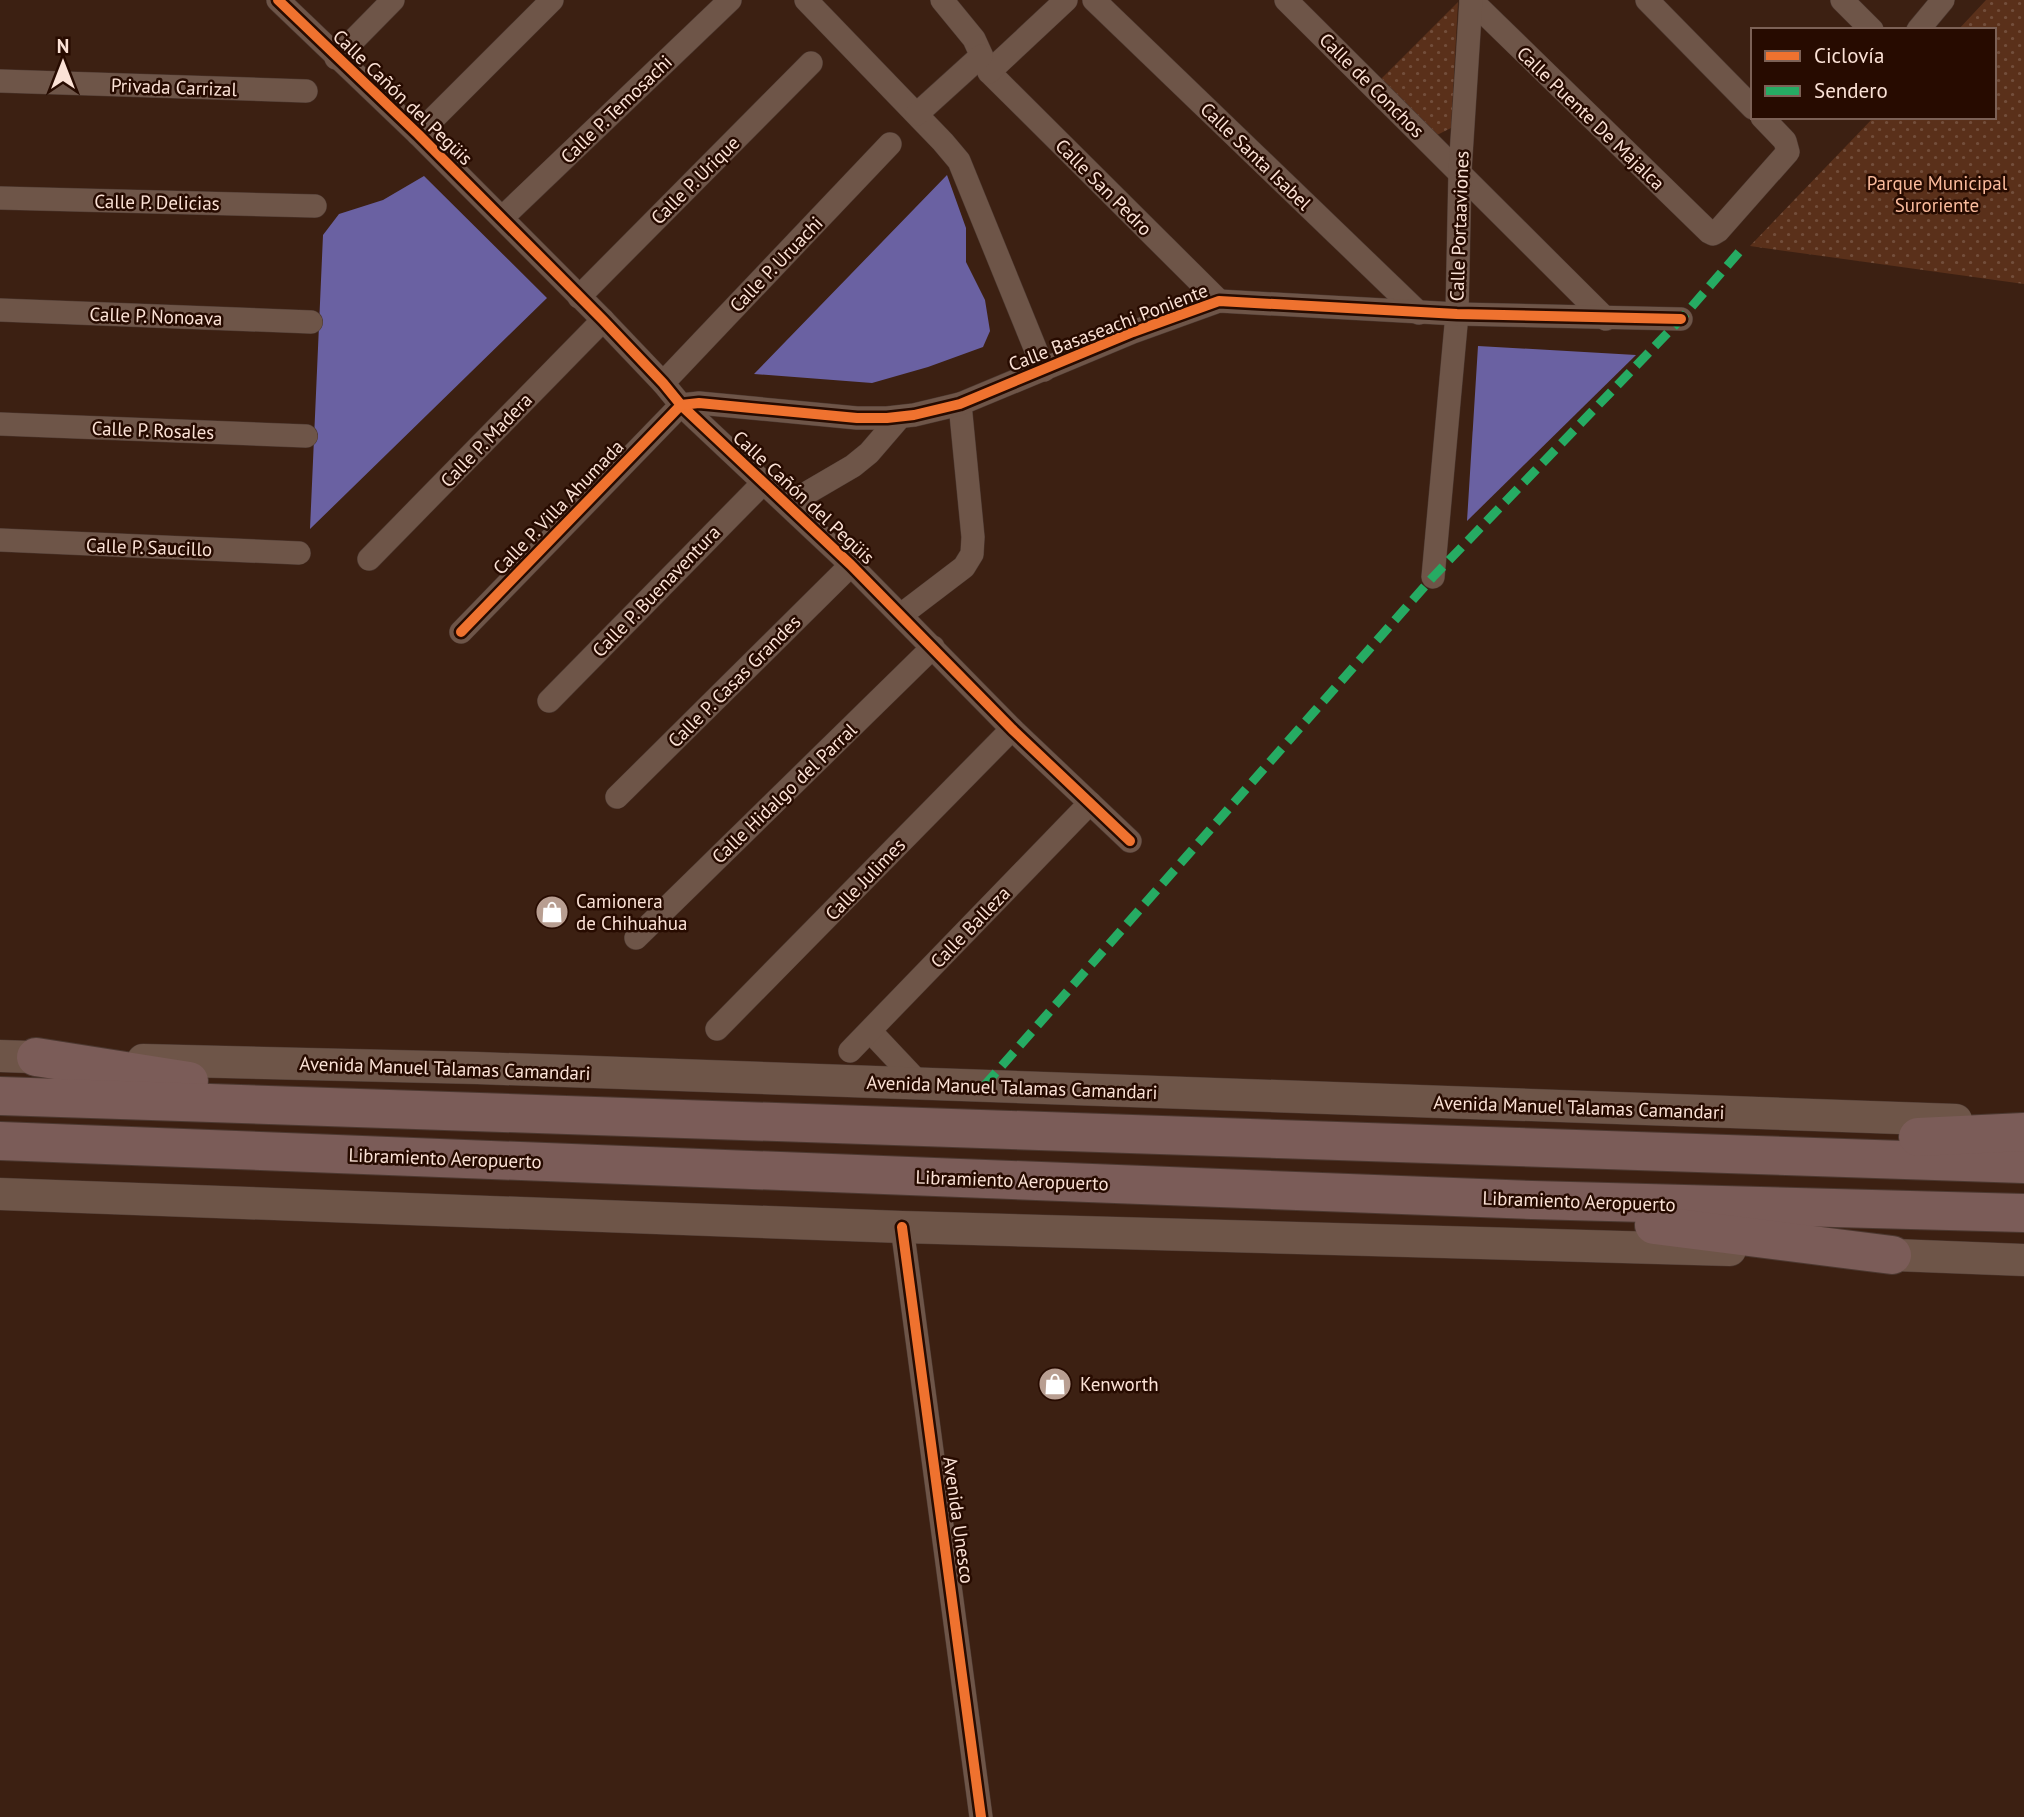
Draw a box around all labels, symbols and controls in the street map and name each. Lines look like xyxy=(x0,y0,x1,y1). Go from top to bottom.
street label: Calle Cañón del Pegüis xyxy=(328,24,478,170)
north arrow xyxy=(28,28,98,98)
street label: Calle de Conchos xyxy=(1315,28,1429,142)
legend xyxy=(1751,28,1996,119)
text: N xyxy=(57,34,69,58)
street label: Calle Puente De Majalca xyxy=(1512,41,1670,195)
text: Ciclovía xyxy=(1814,42,1884,69)
street label: Calle P. Temosachi xyxy=(555,50,677,168)
street label: Privada Carrizal xyxy=(110,73,238,101)
text: Sendero xyxy=(1814,77,1888,104)
street label: Calle Santa Isabel xyxy=(1196,97,1317,215)
street label: Calle P. Urique xyxy=(646,131,744,229)
street label: Calle San Pedro xyxy=(1051,134,1157,240)
street label: Calle Portaaviones xyxy=(1444,150,1474,302)
park label: Parque Municipal Suroriente xyxy=(1867,171,2008,217)
street label: Calle P. Delicias xyxy=(94,189,220,215)
street label: Calle P. Uruachi xyxy=(724,211,828,317)
street label: Calle Basaseachi Poniente xyxy=(1005,278,1211,376)
street label: Calle P. Nonoava xyxy=(89,302,223,330)
street label: Calle P. Madera xyxy=(435,388,537,492)
street label: Calle P. Rosales xyxy=(91,416,215,444)
street label: Calle Cañón del Pegüis xyxy=(728,425,880,569)
street label: Calle P. Villa Ahumada xyxy=(487,435,629,579)
street label: Calle P. Buenaventura xyxy=(587,520,725,662)
street label: Calle P. Saucillo xyxy=(85,533,213,561)
street label: Calle P. Casas Grandes xyxy=(663,610,805,752)
street label: Calle Hidalgo del Parral xyxy=(707,717,862,868)
street label: Calle Julimes xyxy=(820,833,910,925)
street label: Calle Balleza xyxy=(925,881,1015,973)
place label: Camionera de Chihuahua xyxy=(576,889,687,935)
shop icon: Camionera de Chihuahua xyxy=(533,893,571,931)
street label: Avenida Manuel Talamas Camandari xyxy=(299,1051,591,1085)
street label: Avenida Manuel Talamas Camandari xyxy=(866,1070,1158,1104)
street label: Avenida Manuel Talamas Camandari xyxy=(1433,1090,1725,1124)
street label: Libramiento Aeropuerto xyxy=(348,1143,542,1173)
street label: Libramiento Aeropuerto xyxy=(915,1165,1109,1195)
street label: Libramiento Aeropuerto xyxy=(1482,1186,1676,1216)
shop icon: Kenworth xyxy=(1036,1365,1074,1403)
place label: Kenworth xyxy=(1080,1372,1159,1396)
street label: Avenida Unesco xyxy=(938,1455,980,1585)

